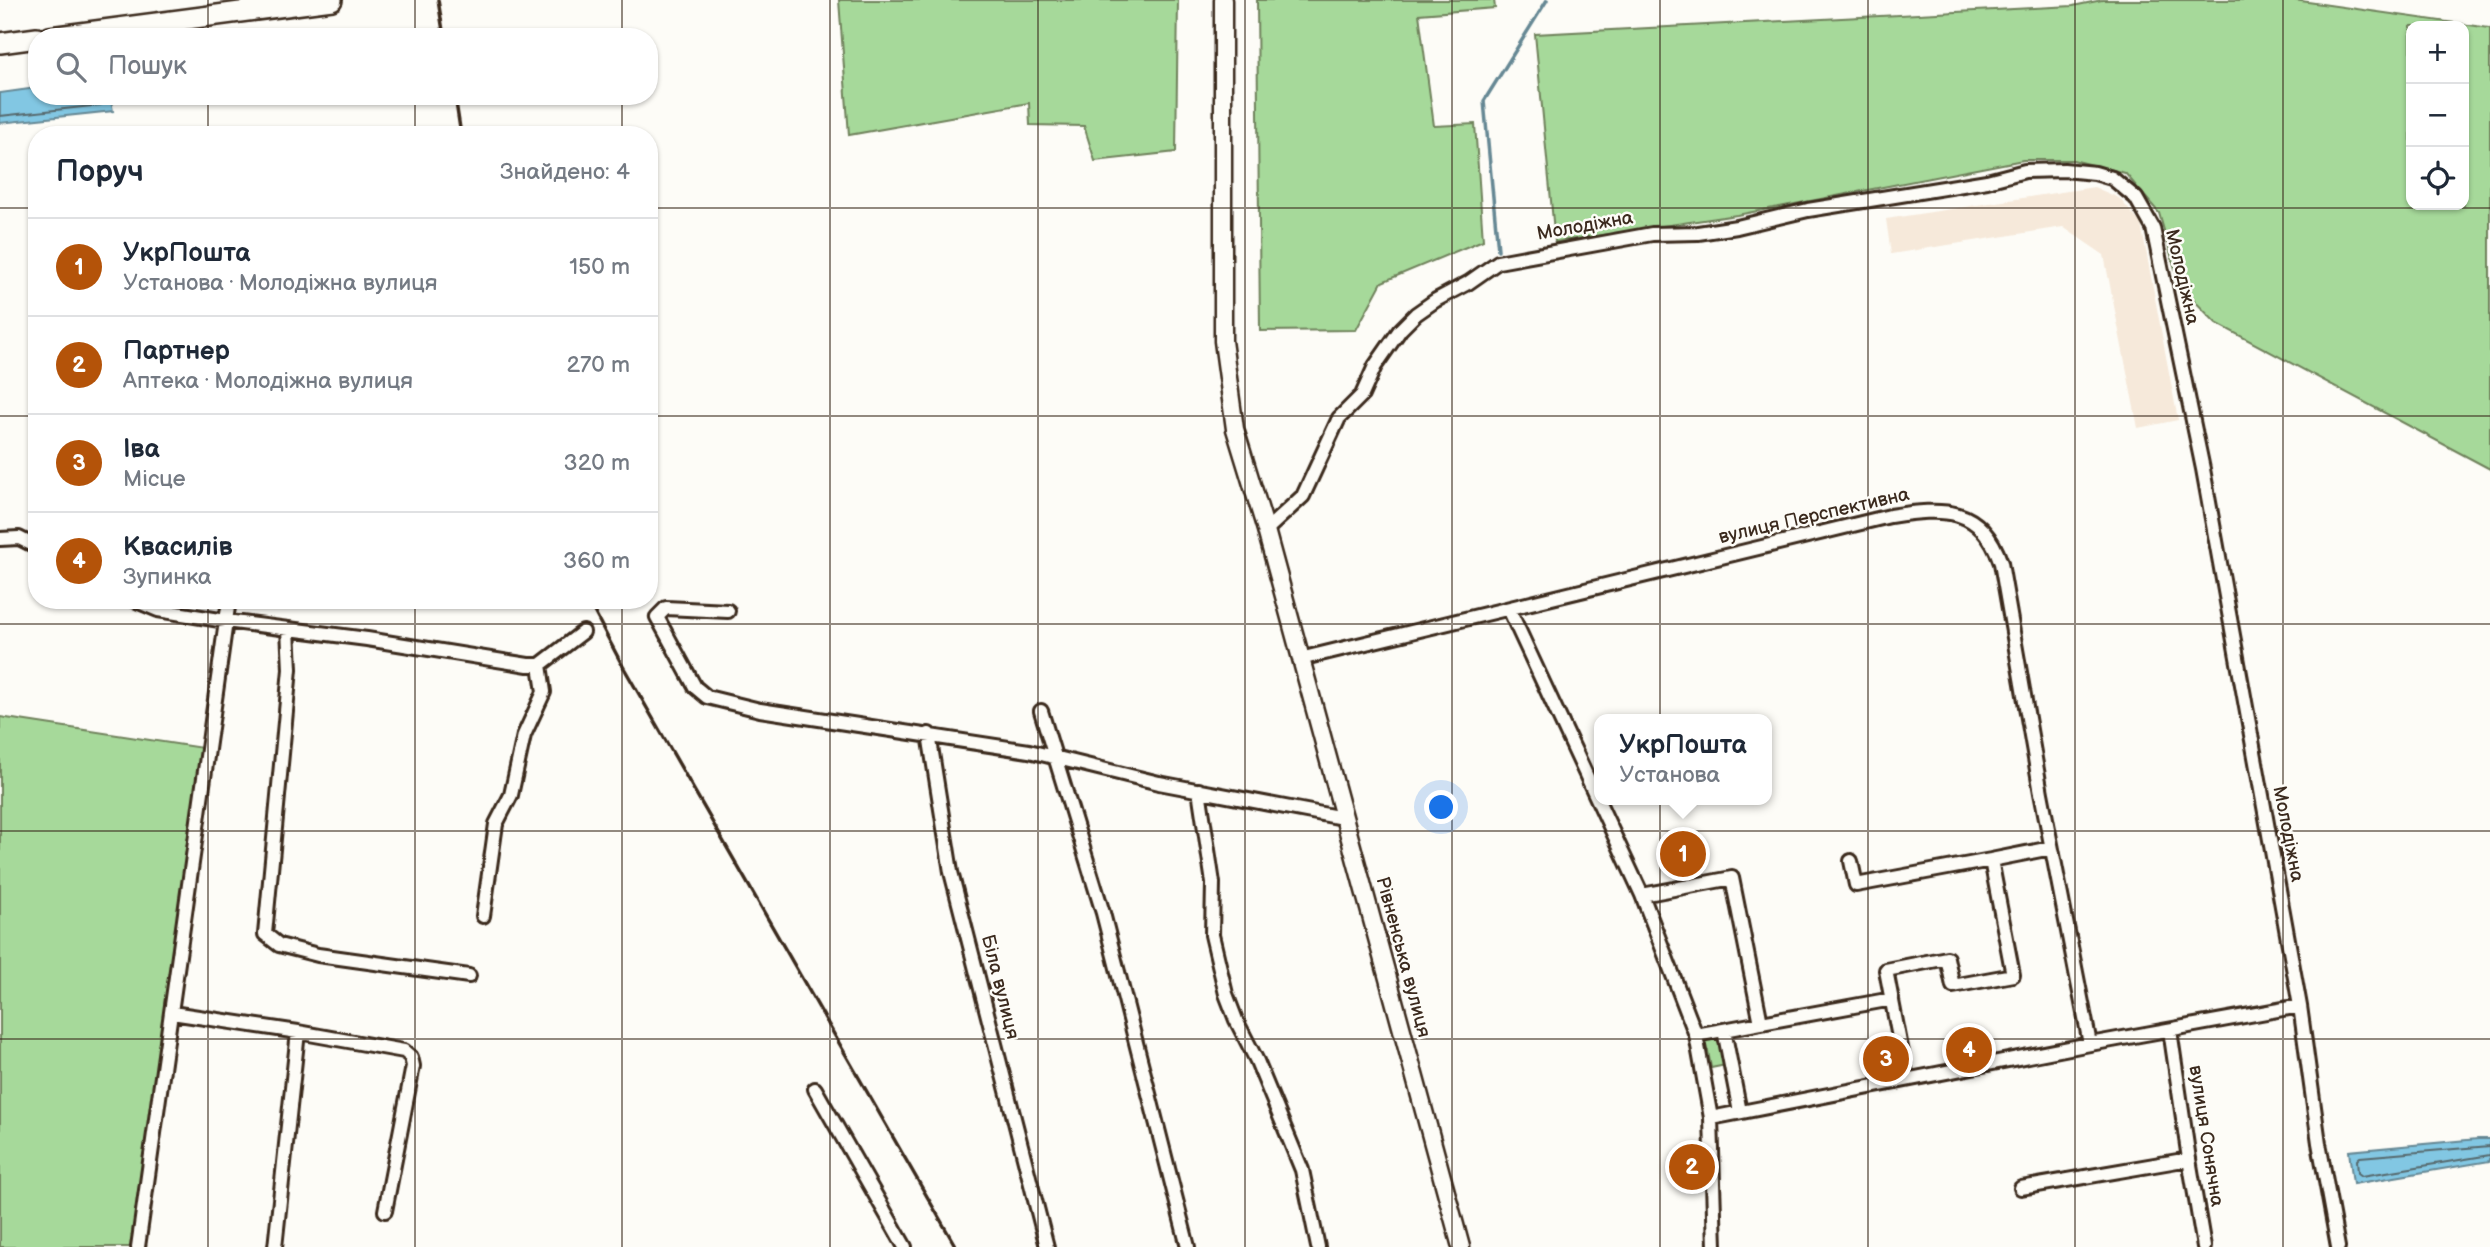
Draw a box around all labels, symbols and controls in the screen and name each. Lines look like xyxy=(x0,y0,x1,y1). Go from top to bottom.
map controls xyxy=(2406,21,2469,210)
button: + xyxy=(2406,21,2469,84)
search box xyxy=(28,28,658,105)
icon: search xyxy=(52,48,90,86)
text: Пошук xyxy=(108,51,187,82)
button: − xyxy=(2406,84,2469,147)
button: locate xyxy=(2406,147,2469,210)
text: Поруч xyxy=(56,154,144,190)
text: Знайдено: 4 xyxy=(500,158,630,186)
street label: Молодіжна xyxy=(1535,206,1635,246)
street label: Молодіжна xyxy=(2160,227,2204,327)
text: УкрПошта xyxy=(123,238,250,269)
text: 1 xyxy=(74,253,84,281)
text: 150 m xyxy=(569,253,630,281)
text: Установа · Молодіжна вулиця xyxy=(123,269,438,297)
text: Партнер xyxy=(123,336,230,367)
text: 2 xyxy=(72,351,86,379)
text: 270 m xyxy=(566,351,630,379)
text: Аптека · Молодіжна вулиця xyxy=(123,367,413,395)
text: Іва xyxy=(123,434,160,465)
text: 3 xyxy=(72,449,86,477)
text: 320 m xyxy=(564,449,630,477)
text: Місце xyxy=(123,465,186,493)
street label: вулиця Перспективна xyxy=(1716,483,1912,549)
text: Квасилів xyxy=(123,532,233,563)
text: 4 xyxy=(72,547,86,575)
text: 360 m xyxy=(563,547,630,575)
text: Зупинка xyxy=(123,563,212,591)
popup xyxy=(1594,714,1772,805)
text: УкрПошта xyxy=(1619,730,1747,761)
text: Установа xyxy=(1619,761,1720,789)
street label: Молодіжна xyxy=(2267,784,2309,884)
your location xyxy=(1424,790,1458,824)
pin: 1 xyxy=(1660,828,1706,880)
street label: Рівненська вулиця xyxy=(1370,874,1436,1040)
street label: Біла вулиця xyxy=(976,932,1024,1042)
pin: 4 xyxy=(1946,1024,1992,1076)
pin: 3 xyxy=(1863,1033,1909,1085)
street label: вулиця Сонячна xyxy=(2183,1064,2229,1208)
pin: 2 xyxy=(1669,1141,1715,1193)

